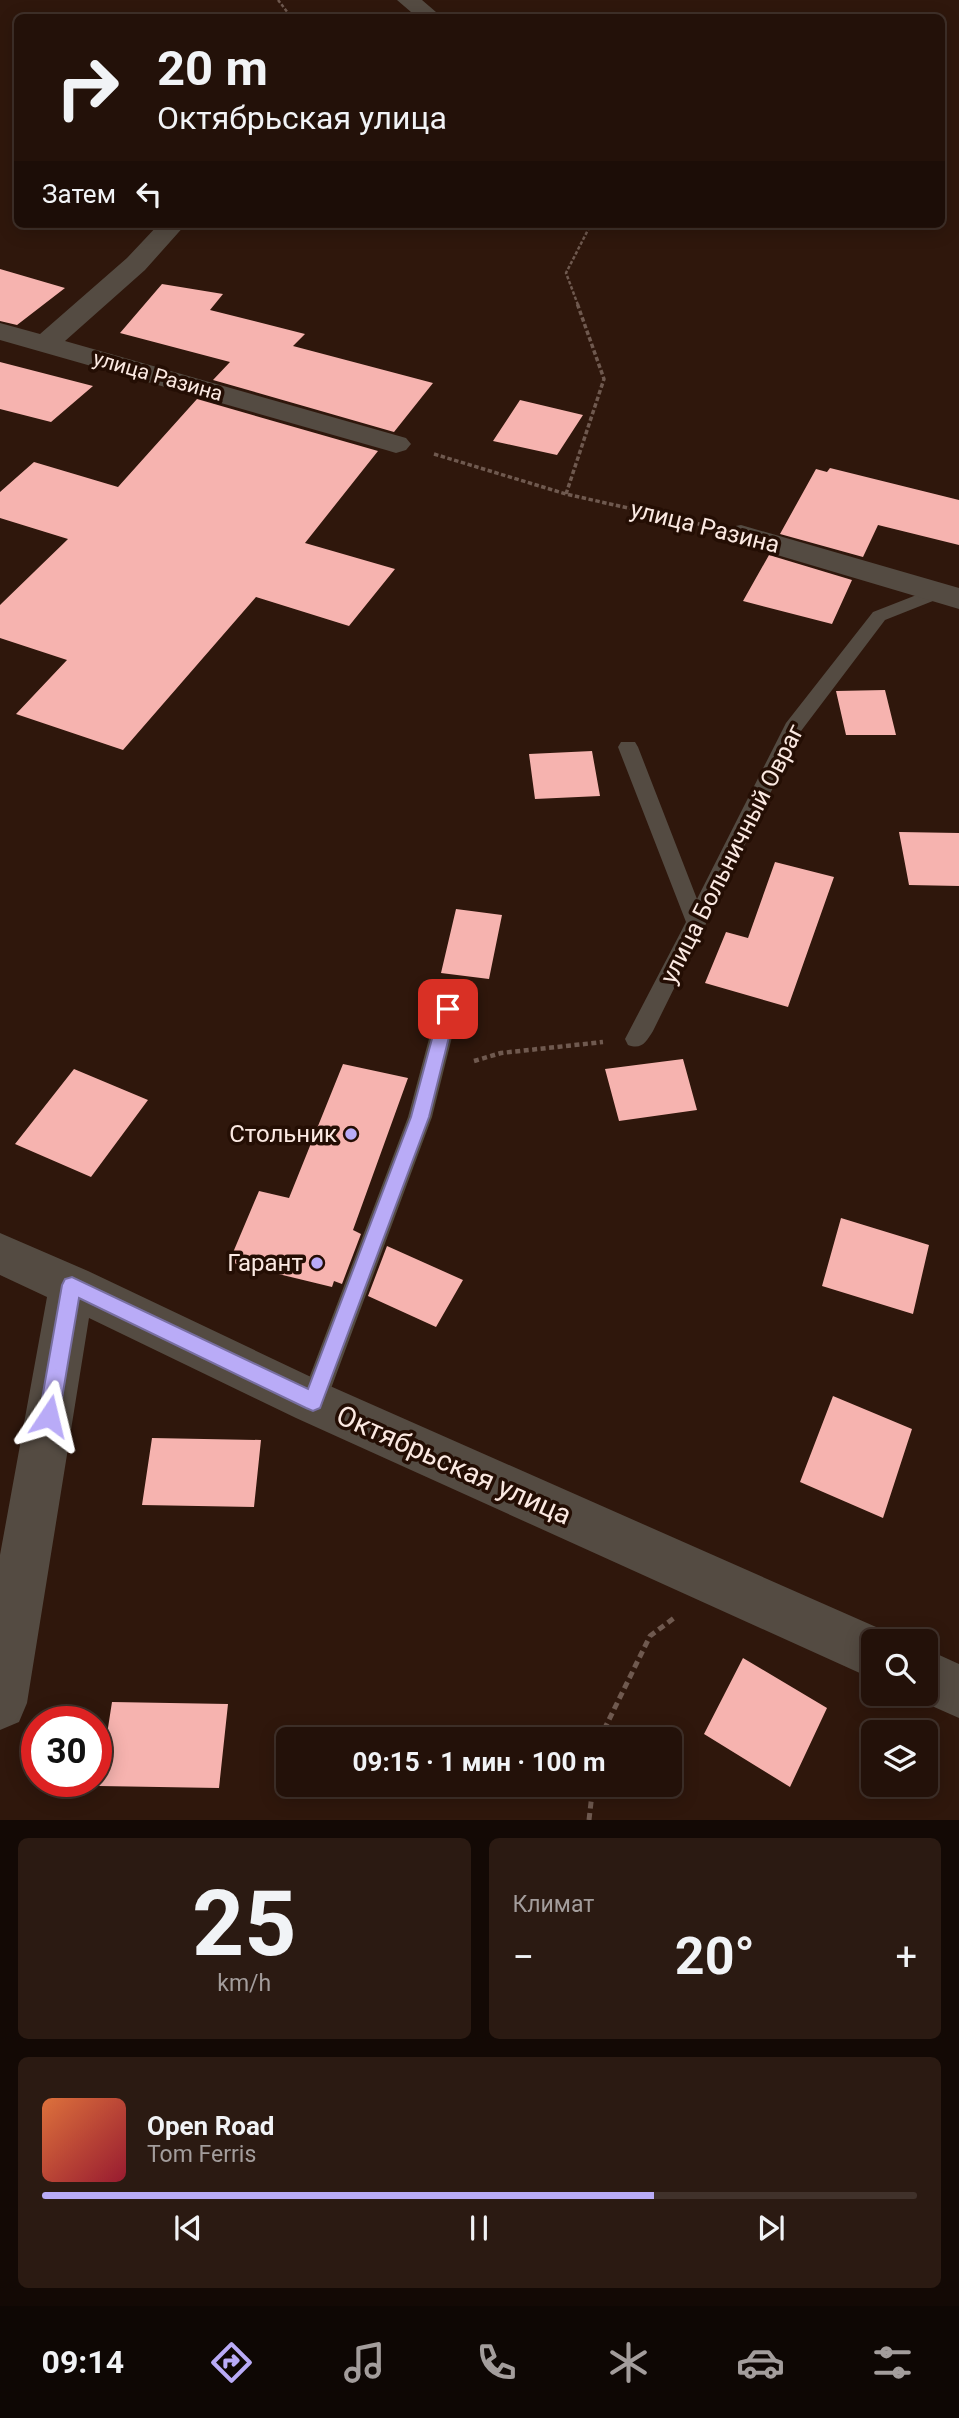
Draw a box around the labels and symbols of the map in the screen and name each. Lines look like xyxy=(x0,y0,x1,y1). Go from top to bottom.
street label: улица Разина xyxy=(90,346,226,406)
street label: улица Разина xyxy=(627,495,783,559)
street label: улица Больничный Овраг xyxy=(654,720,810,988)
pin xyxy=(418,979,478,1039)
place label: Стольник xyxy=(229,1120,337,1148)
marker: Стольник xyxy=(343,1126,359,1142)
place label: Гарант xyxy=(227,1249,303,1277)
marker: Гарант xyxy=(309,1255,325,1271)
position arrow xyxy=(12,1379,86,1453)
street label: Октябрьская улица xyxy=(331,1398,577,1532)
speed limit sign: 30 xyxy=(21,1706,112,1797)

